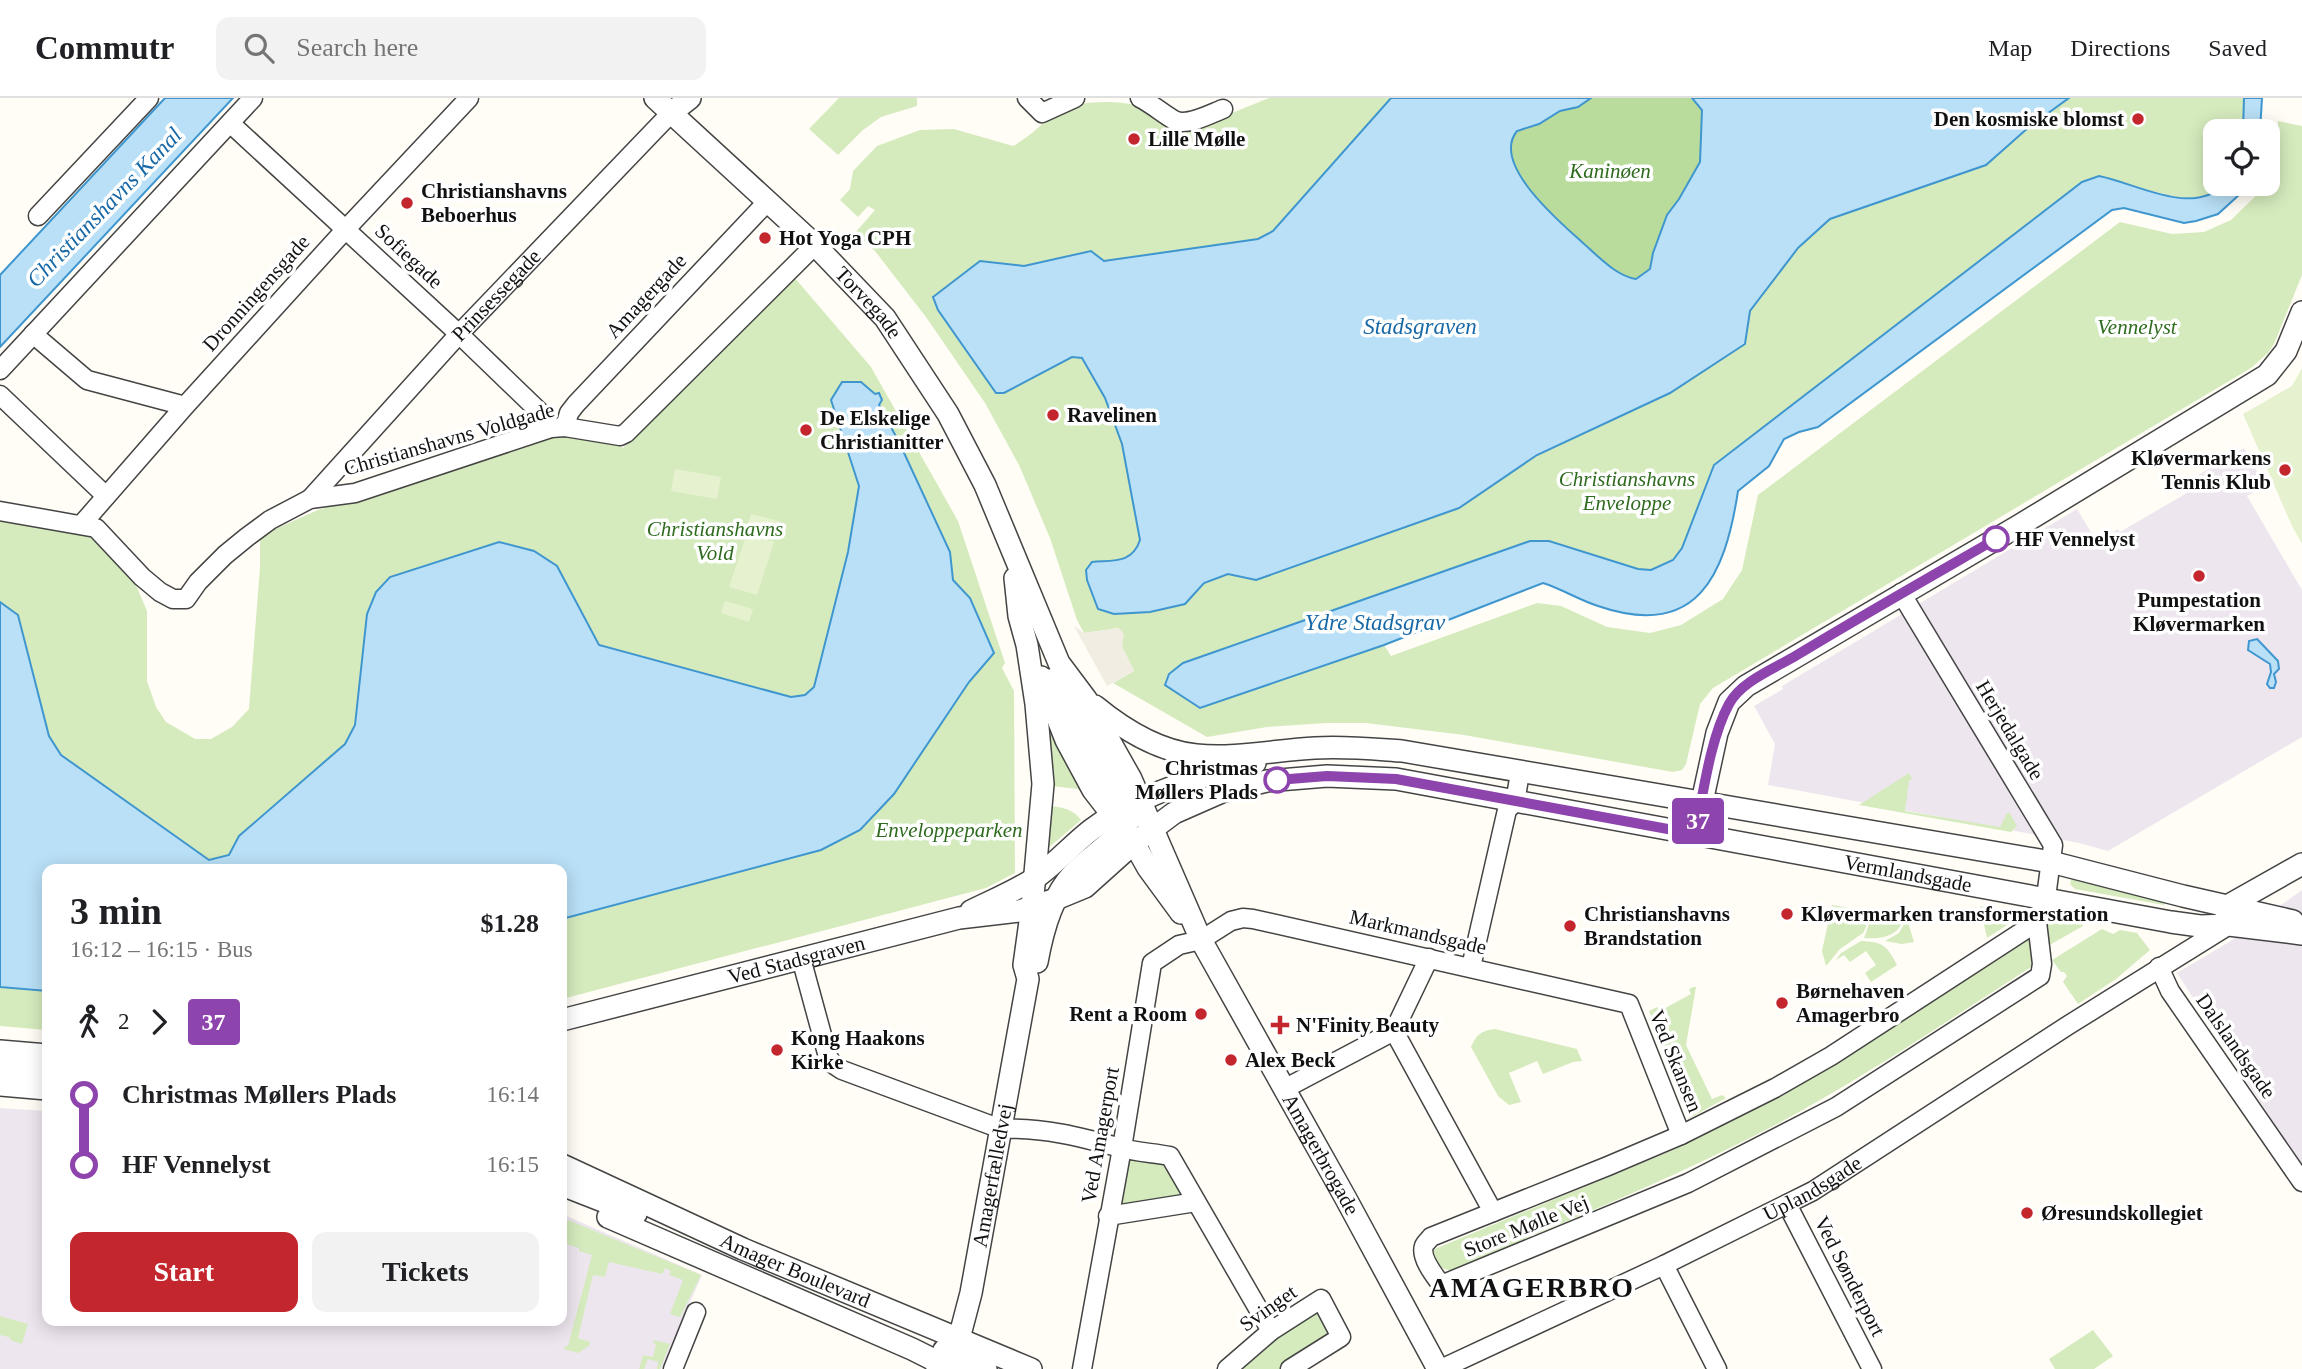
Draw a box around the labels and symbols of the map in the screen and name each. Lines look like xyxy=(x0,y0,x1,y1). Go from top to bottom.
place label: Den kosmiske blomst xyxy=(1934,107,2124,131)
marker: Den kosmiske blomst xyxy=(2130,111,2146,127)
water label: Christianshavns Kanal xyxy=(22,123,187,292)
place label: Lille Mølle xyxy=(1148,127,1245,151)
marker: Lille Mølle xyxy=(1126,131,1142,147)
park label: Kaninøen xyxy=(1568,159,1651,183)
place label: Christianshavns Beboerhus xyxy=(421,179,567,227)
marker: Christianshavns Beboerhus xyxy=(399,195,415,211)
street label: Sofiegade xyxy=(370,219,448,293)
place label: Hot Yoga CPH xyxy=(779,226,911,250)
street label: Dronningensgade xyxy=(198,230,314,356)
marker: Hot Yoga CPH xyxy=(757,230,773,246)
street label: Prinsessegade xyxy=(447,244,546,346)
street label: Amagergade xyxy=(601,249,691,343)
street label: Torvegade xyxy=(830,262,907,343)
water label: Stadsgraven xyxy=(1363,314,1477,339)
park label: Vennelyst xyxy=(2097,315,2178,339)
street label: Christianshavns Voldgade xyxy=(341,397,557,481)
place label: Ravelinen xyxy=(1067,403,1157,427)
place label: De Elskelige Christianitter xyxy=(820,406,944,454)
marker: Ravelinen xyxy=(1045,407,1061,423)
marker: De Elskelige Christianitter xyxy=(798,422,814,438)
place label: Kløvermarkens Tennis Klub xyxy=(2131,446,2271,494)
marker: Kløvermarkens Tennis Klub xyxy=(2277,462,2293,478)
park label: Christianshavns Enveloppe xyxy=(1559,467,1695,515)
park label: Christianshavns Vold xyxy=(647,517,783,565)
marker: HF Vennelyst xyxy=(1983,526,2009,552)
place label: HF Vennelyst xyxy=(2015,527,2135,551)
marker: Pumpestation Kløvermarken xyxy=(2191,568,2207,584)
place label: Pumpestation Kløvermarken xyxy=(2133,588,2265,636)
water label: Ydre Stadsgrav xyxy=(1305,610,1446,635)
street label: Herjedalgade xyxy=(1971,676,2049,784)
place label: Christmas Møllers Plads xyxy=(1135,756,1258,804)
marker: Christmas Møllers Plads xyxy=(1264,767,1290,793)
line badge: 37 xyxy=(1666,798,1730,844)
park label: Enveloppeparken xyxy=(875,818,1022,842)
street label: Vermlandsgade xyxy=(1842,850,1974,897)
place label: Christianshavns Brandstation xyxy=(1584,902,1730,950)
place label: Kløvermarken transformerstation xyxy=(1801,902,2109,926)
street label: Markmandsgade xyxy=(1347,905,1489,959)
marker: Kløvermarken transformerstation xyxy=(1779,906,1795,922)
marker: Christianshavns Brandstation xyxy=(1562,918,1578,934)
street label: Ved Stadsgraven xyxy=(725,931,868,989)
place label: Børnehaven Amagerbro xyxy=(1796,979,1905,1027)
street label: Dalslandsgade xyxy=(2191,989,2281,1103)
marker: Børnehaven Amagerbro xyxy=(1774,995,1790,1011)
place label: Rent a Room xyxy=(1069,1002,1187,1026)
marker: Rent a Room xyxy=(1193,1006,1209,1022)
street label: Ved Skansen xyxy=(1645,1006,1708,1116)
place label: N'Finity Beauty xyxy=(1296,1013,1439,1037)
marker: N'Finity Beauty xyxy=(1270,1015,1290,1035)
place label: Kong Haakons Kirke xyxy=(791,1026,925,1074)
marker: Kong Haakons Kirke xyxy=(769,1042,785,1058)
place label: Alex Beck xyxy=(1245,1048,1336,1072)
marker: Alex Beck xyxy=(1223,1052,1239,1068)
street label: Ved Amagerport xyxy=(1076,1065,1124,1205)
street label: Amagerbrogade xyxy=(1277,1089,1364,1219)
street label: Amagerfælledvej xyxy=(967,1102,1017,1249)
street label: Uplandsgade xyxy=(1759,1151,1866,1226)
street label: Store Mølle Vej xyxy=(1460,1190,1592,1262)
place label: Øresundskollegiet xyxy=(2041,1201,2203,1225)
marker: Øresundskollegiet xyxy=(2019,1205,2035,1221)
street label: Ved Sønderport xyxy=(1810,1212,1891,1340)
street label: Amager Boulevard xyxy=(716,1228,874,1313)
district label: AMAGERBRO xyxy=(1429,1272,1635,1303)
street label: Svinget xyxy=(1235,1280,1301,1336)

